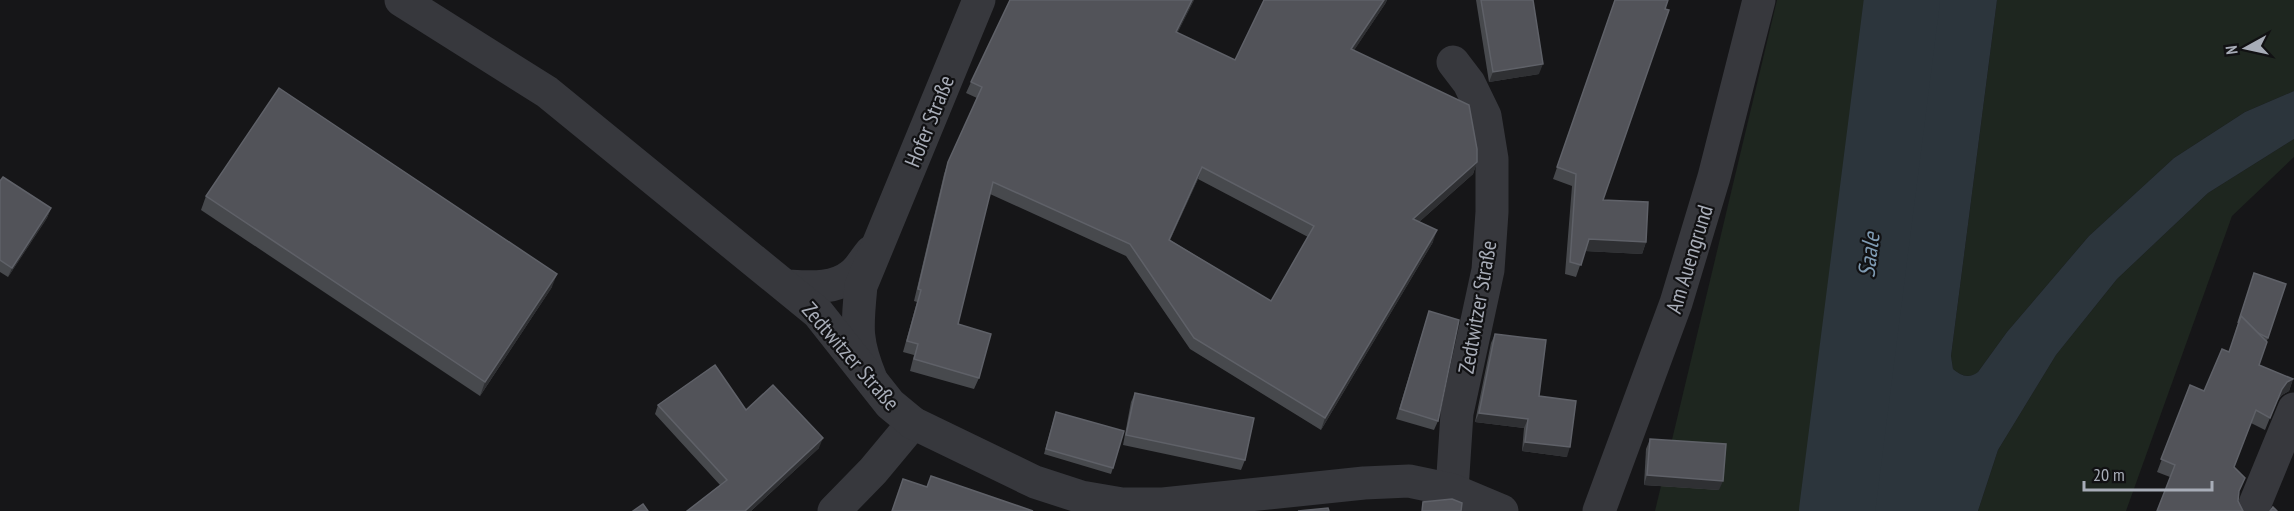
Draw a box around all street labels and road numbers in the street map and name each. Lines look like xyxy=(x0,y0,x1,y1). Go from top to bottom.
street label: Hofer Straße xyxy=(898,71,960,171)
street label: Am Auengrund xyxy=(1659,201,1719,317)
street label: Zedtwitzer Straße xyxy=(1452,238,1502,376)
street label: Zedtwitzer Straße xyxy=(796,296,906,416)

